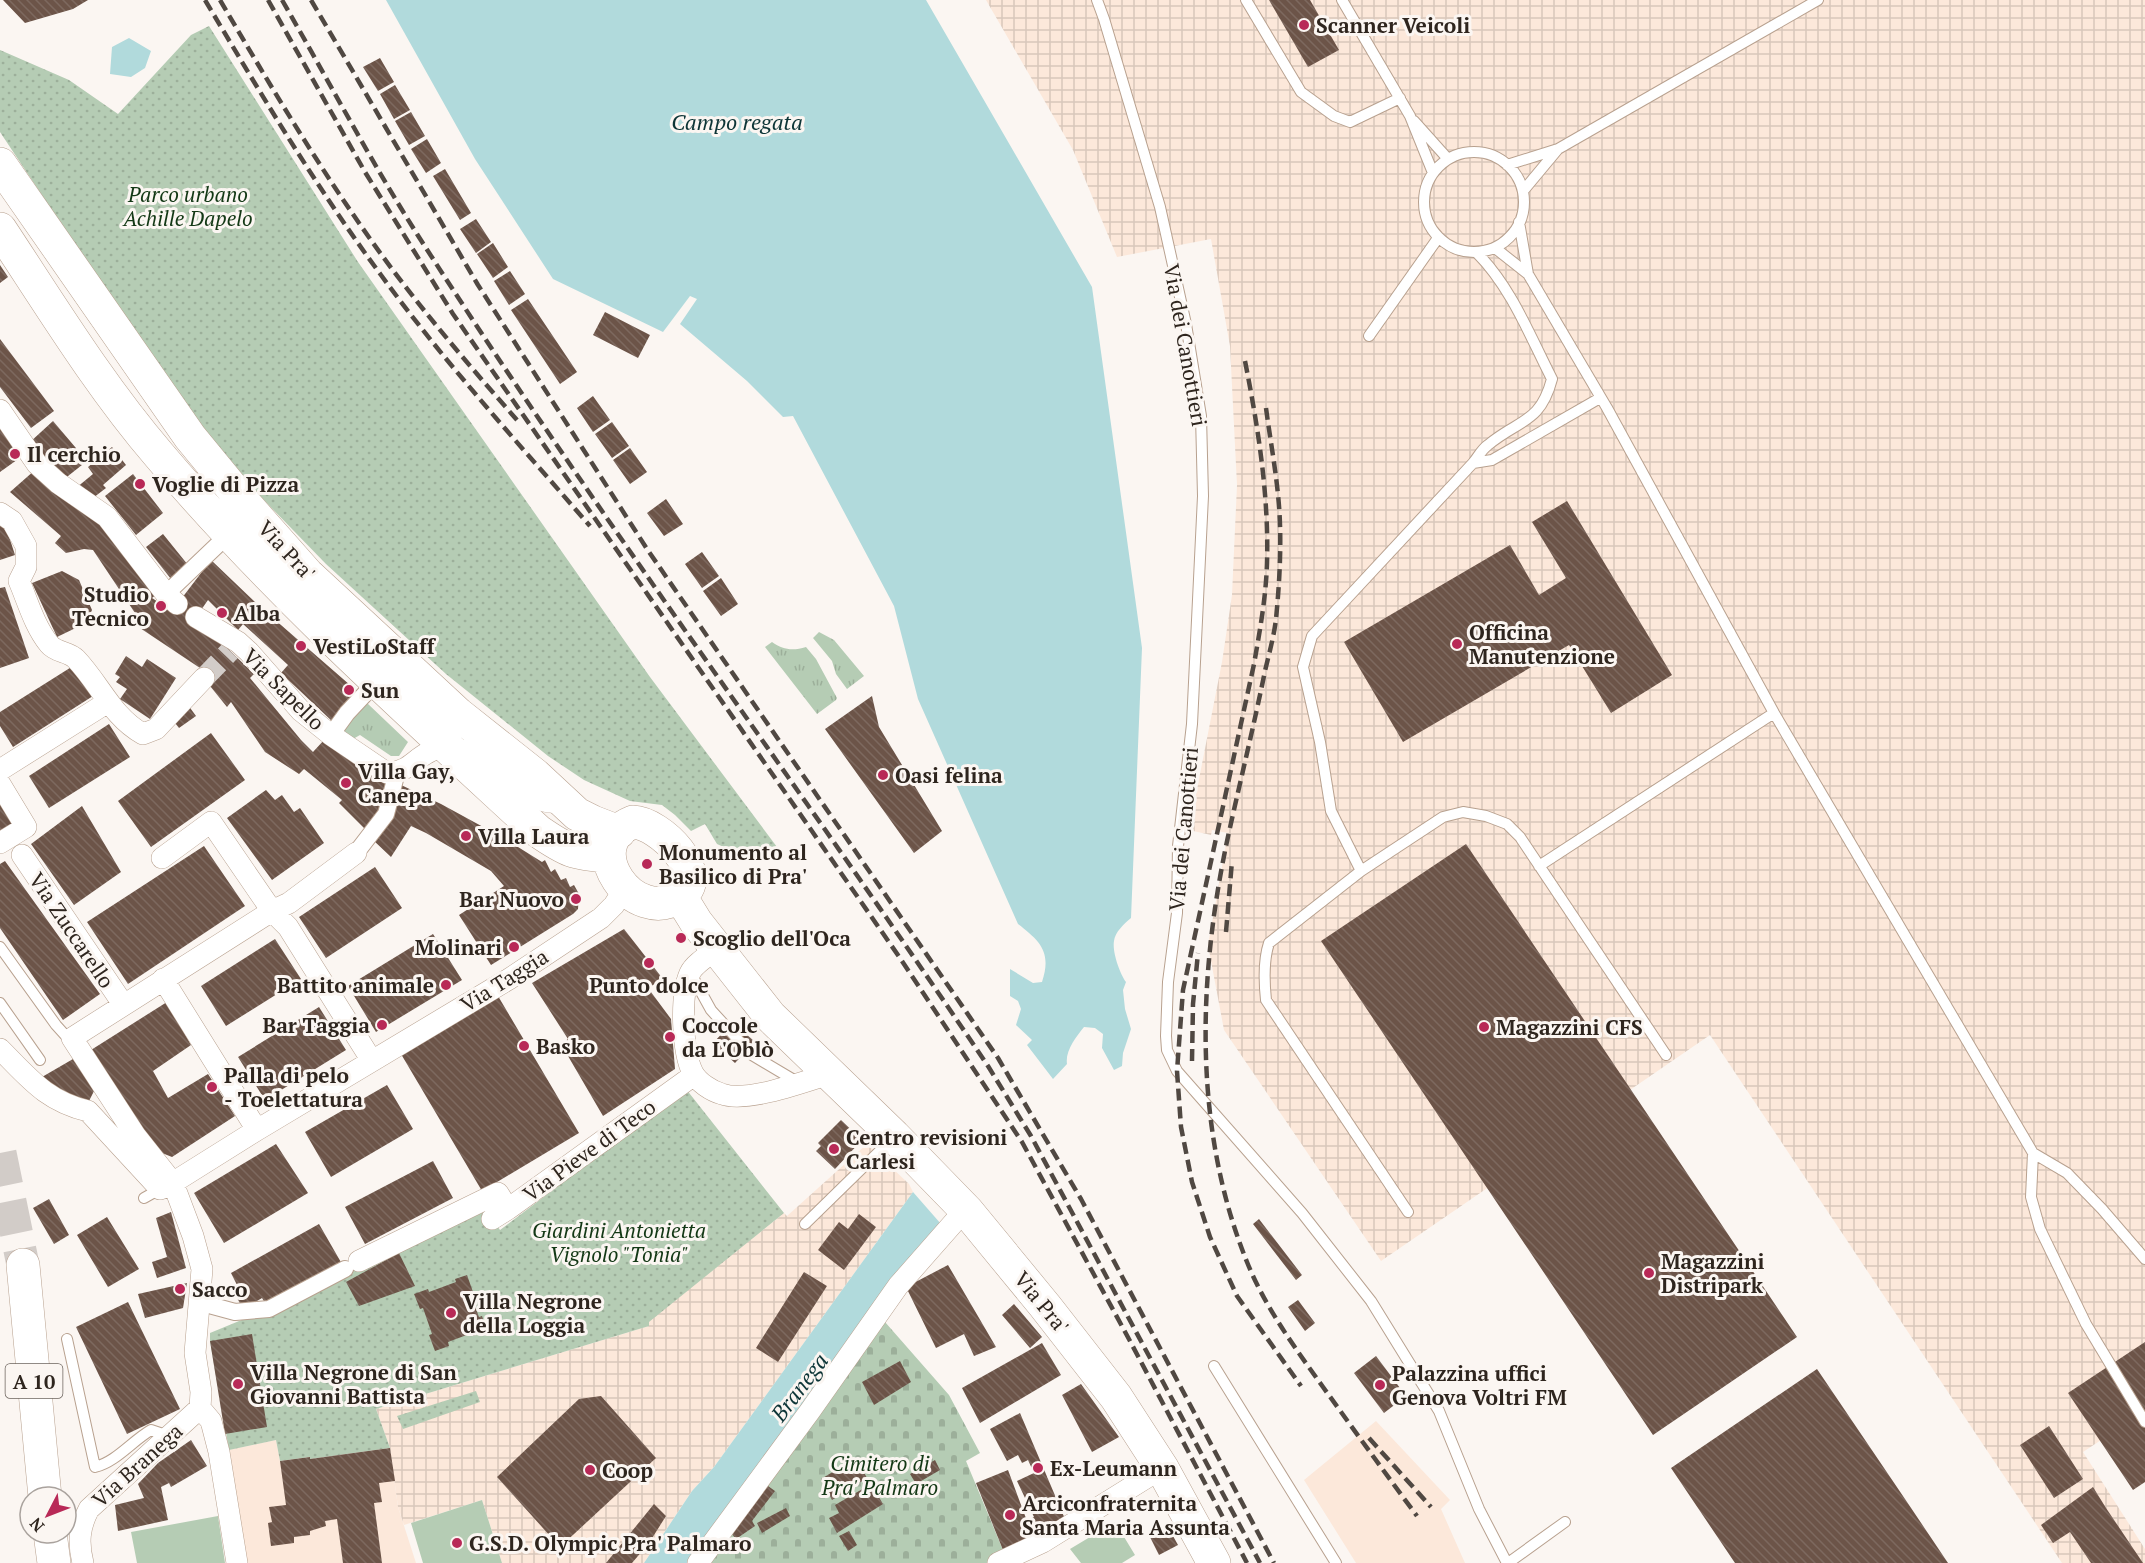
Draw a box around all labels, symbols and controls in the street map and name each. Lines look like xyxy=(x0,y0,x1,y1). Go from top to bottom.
place label: Scanner Veicoli xyxy=(1316,11,1470,39)
marker: Scanner Veicoli xyxy=(1297,18,1311,32)
water label: Campo regata xyxy=(671,107,803,136)
park label: Parco urbano Achille Dapelo xyxy=(121,180,253,232)
street label: Via dei Canottieri xyxy=(1158,261,1214,429)
place label: Il cerchio xyxy=(27,440,121,468)
marker: Il cerchio xyxy=(8,447,22,461)
place label: Voglie di Pizza xyxy=(152,470,299,498)
marker: Voglie di Pizza xyxy=(133,477,147,491)
street label: Via Pra' xyxy=(252,514,322,586)
place label: Studio Tecnico xyxy=(72,580,149,632)
marker: Studio Tecnico xyxy=(154,599,168,613)
place label: Alba xyxy=(234,599,281,627)
marker: Alba xyxy=(215,606,229,620)
place label: Officina Manutenzione xyxy=(1469,618,1615,670)
place label: VestiLoStaff xyxy=(313,632,437,660)
marker: Officina Manutenzione xyxy=(1450,637,1464,651)
marker: VestiLoStaff xyxy=(294,639,308,653)
street label: Via Sapello xyxy=(237,642,331,736)
place label: Sun xyxy=(361,676,400,704)
marker: Sun xyxy=(342,683,356,697)
street label: Via dei Canottieri xyxy=(1162,746,1204,912)
place label: Villa Gay, Canepa xyxy=(358,757,455,809)
place label: Oasi felina xyxy=(895,761,1003,789)
marker: Oasi felina xyxy=(876,768,890,782)
marker: Villa Gay, Canepa xyxy=(339,776,353,790)
place label: Villa Laura xyxy=(478,822,590,850)
marker: Villa Laura xyxy=(459,829,473,843)
place label: Monumento al Basilico di Pra' xyxy=(659,838,807,890)
marker: Monumento al Basilico di Pra' xyxy=(640,857,654,871)
street label: Via Zuccarello xyxy=(23,867,121,993)
place label: Bar Nuovo xyxy=(459,885,564,913)
marker: Bar Nuovo xyxy=(569,892,583,906)
place label: Scoglio dell'Oca xyxy=(693,924,851,952)
marker: Scoglio dell'Oca xyxy=(674,931,688,945)
place label: Molinari xyxy=(415,933,502,961)
marker: Molinari xyxy=(507,940,521,954)
street label: Via Taggia xyxy=(455,942,553,1018)
marker: Punto dolce xyxy=(642,956,656,970)
place label: Battito animale xyxy=(277,971,434,999)
place label: Punto dolce xyxy=(589,971,709,999)
marker: Battito animale xyxy=(439,978,453,992)
place label: Bar Taggia xyxy=(263,1011,370,1039)
place label: Coccole da L'Oblò xyxy=(682,1011,774,1063)
place label: Magazzini CFS xyxy=(1496,1013,1643,1041)
marker: Bar Taggia xyxy=(375,1018,389,1032)
marker: Magazzini CFS xyxy=(1477,1020,1491,1034)
marker: Coccole da L'Oblò xyxy=(663,1030,677,1044)
place label: Basko xyxy=(536,1032,595,1060)
marker: Basko xyxy=(517,1039,531,1053)
place label: Palla di pelo - Toelettatura xyxy=(224,1061,363,1113)
marker: Palla di pelo - Toelettatura xyxy=(205,1080,219,1094)
street label: Via Pieve di Teco xyxy=(517,1092,661,1208)
place label: Centro revisioni Carlesi xyxy=(846,1123,1007,1175)
marker: Centro revisioni Carlesi xyxy=(827,1142,841,1156)
park label: Giardini Antonietta Vignolo "Tonia" xyxy=(532,1216,706,1268)
place label: Magazzini Distripark xyxy=(1661,1247,1765,1299)
street label: Via Pra' xyxy=(1008,1265,1076,1339)
marker: Magazzini Distripark xyxy=(1642,1266,1656,1280)
place label: Sacco xyxy=(192,1275,248,1303)
marker: Sacco xyxy=(173,1282,187,1296)
place label: Villa Negrone della Loggia xyxy=(463,1287,602,1339)
marker: Villa Negrone della Loggia xyxy=(444,1306,458,1320)
water label: Branega xyxy=(763,1347,834,1428)
place label: Villa Negrone di San Giovanni Battista xyxy=(250,1358,457,1410)
place label: Palazzina uffici Genova Voltri FM xyxy=(1392,1359,1567,1411)
road number: A 10 xyxy=(6,1364,63,1398)
marker: Villa Negrone di San Giovanni Battista xyxy=(231,1377,245,1391)
marker: Palazzina uffici Genova Voltri FM xyxy=(1373,1378,1387,1392)
street label: Via Branega xyxy=(86,1417,189,1513)
park label: Cimitero di Pra' Palmaro xyxy=(821,1449,938,1501)
place label: Ex-Leumann xyxy=(1050,1454,1178,1482)
place label: Coop xyxy=(602,1456,653,1484)
marker: Ex-Leumann xyxy=(1031,1461,1045,1475)
marker: Coop xyxy=(583,1463,597,1477)
north arrow xyxy=(18,1485,78,1545)
place label: Arciconfraternita Santa Maria Assunta xyxy=(1022,1489,1230,1541)
marker: Arciconfraternita Santa Maria Assunta xyxy=(1003,1508,1017,1522)
text: N xyxy=(25,1513,49,1537)
place label: G.S.D. Olympic Pra' Palmaro xyxy=(469,1529,752,1557)
marker: G.S.D. Olympic Pra' Palmaro xyxy=(450,1536,464,1550)

